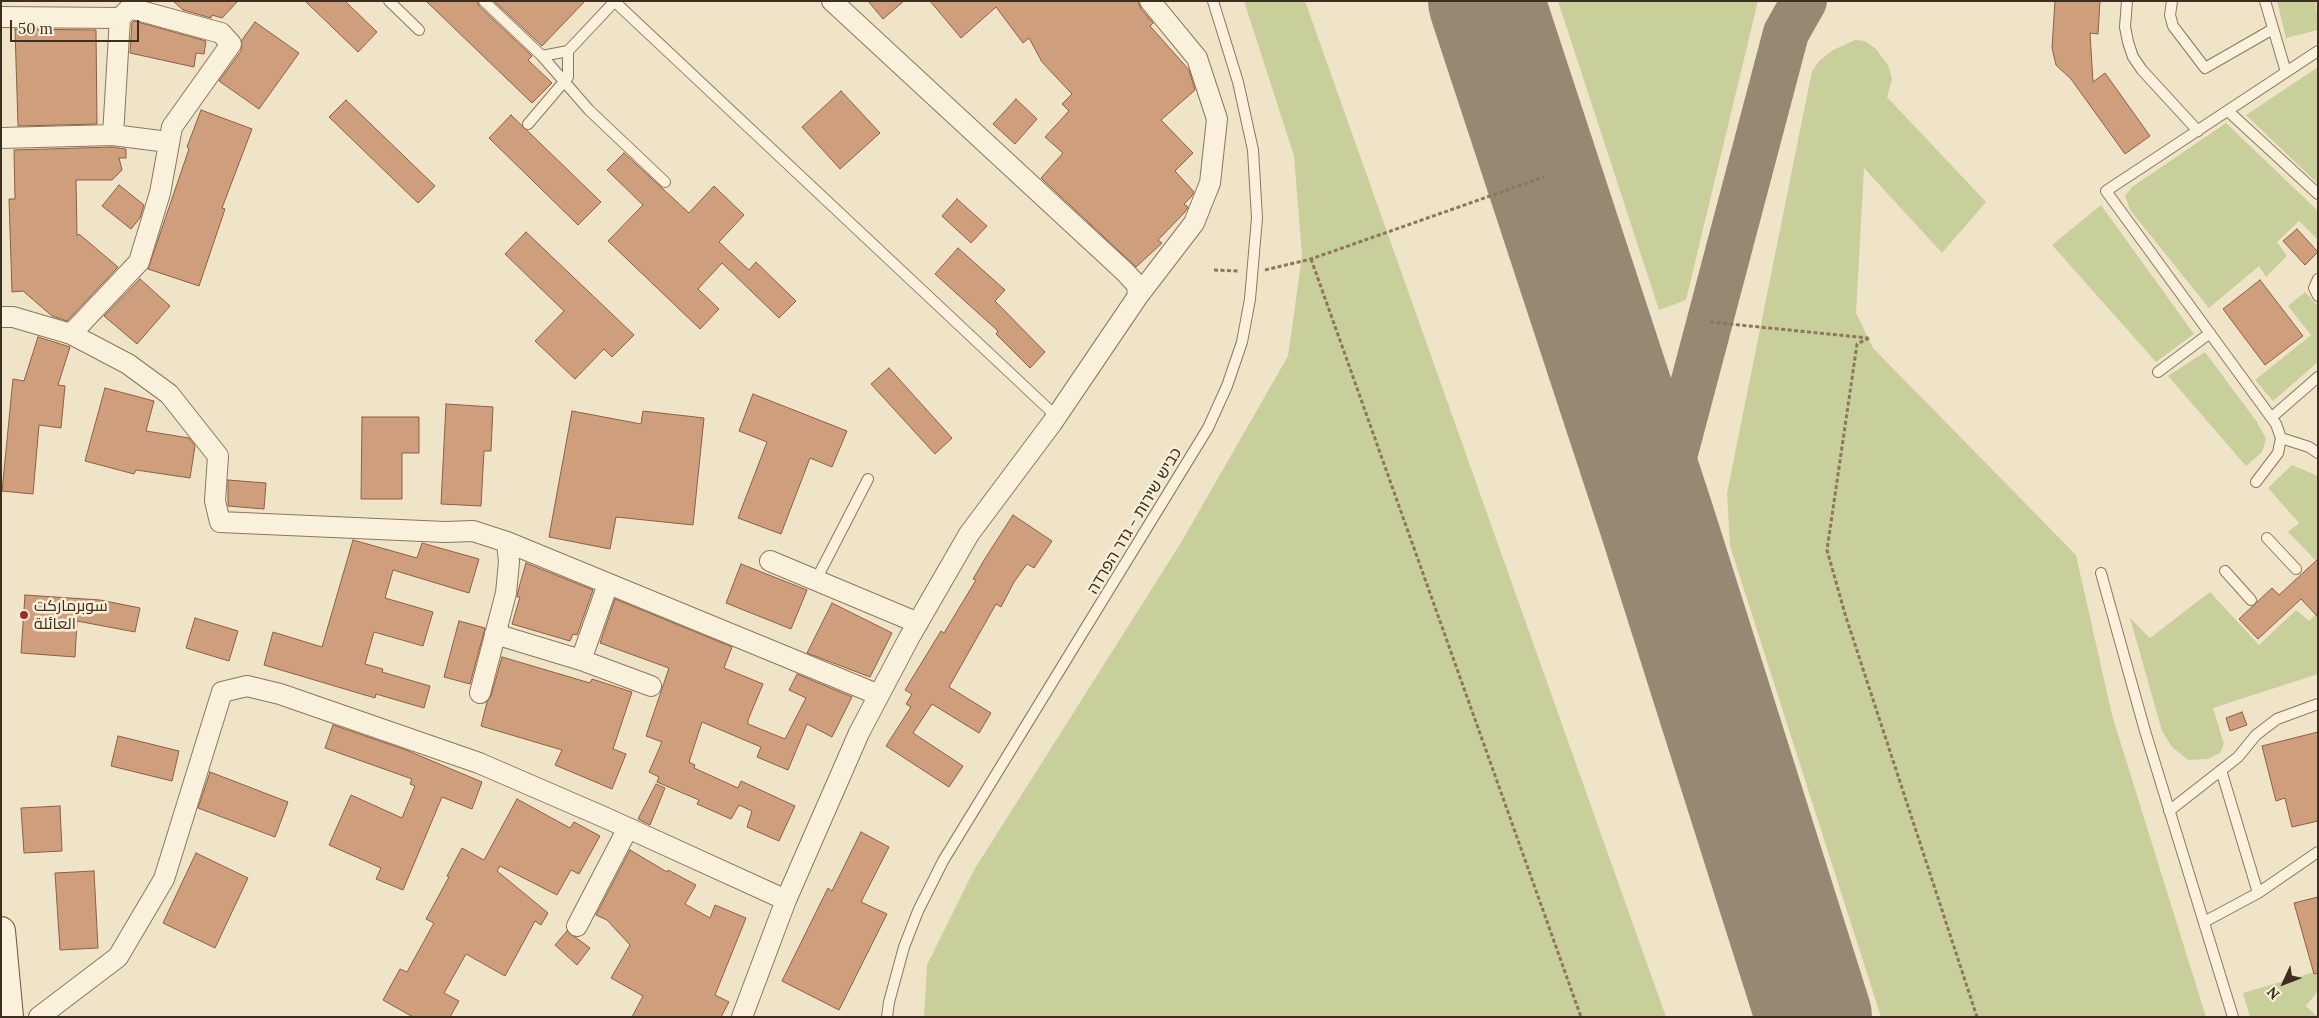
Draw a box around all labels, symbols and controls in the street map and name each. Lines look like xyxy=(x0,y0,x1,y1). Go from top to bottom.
scale bar xyxy=(12,10,141,42)
text: 50 m xyxy=(18,19,53,38)
street label: כביש שירות - גדר הפרדה xyxy=(1084,444,1186,598)
place label: سوبرماركت العائلة xyxy=(34,596,108,634)
marker: سوبرماركت العائلة xyxy=(18,609,30,621)
north arrow xyxy=(2259,958,2309,1008)
text: N xyxy=(2263,983,2283,1003)

